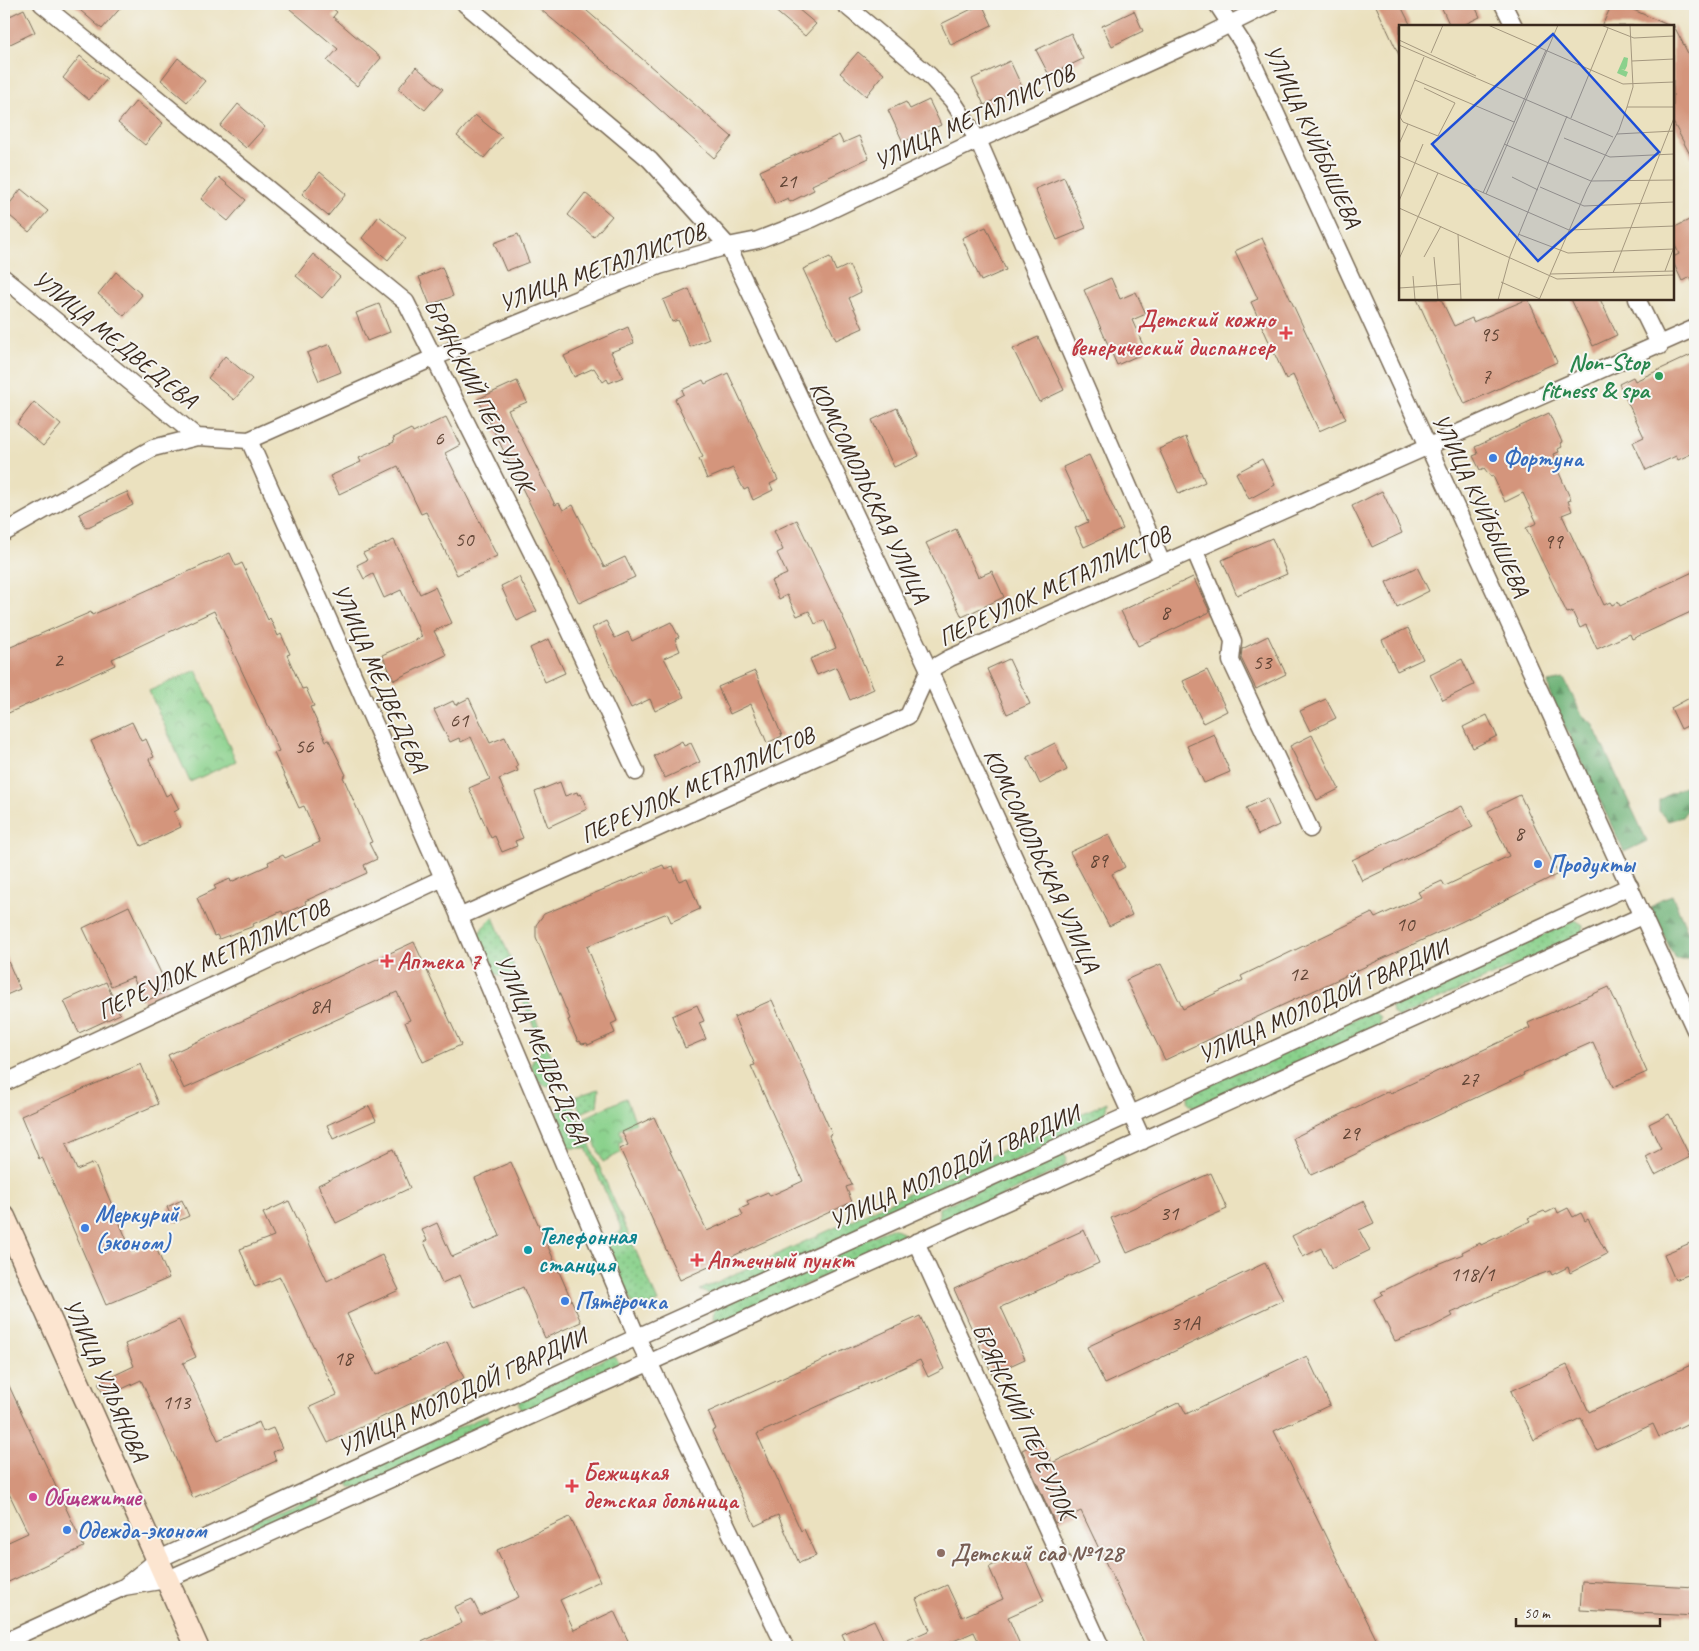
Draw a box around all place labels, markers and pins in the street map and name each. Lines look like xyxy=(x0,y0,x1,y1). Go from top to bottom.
place label: Детский кожно венерический диспансер xyxy=(1070,304,1278,362)
marker: Детский кожно венерический диспансер xyxy=(1279,326,1293,340)
place label: Non-Stop fitness & spa xyxy=(1541,347,1651,405)
marker: Non-Stop fitness & spa xyxy=(1653,370,1665,382)
place label: Фортуна xyxy=(1503,443,1585,473)
marker: Фортуна xyxy=(1487,452,1499,464)
place label: Продукты xyxy=(1548,849,1636,879)
marker: Продукты xyxy=(1532,858,1544,870)
place label: Аптека 7 xyxy=(397,946,482,976)
marker: Аптека 7 xyxy=(381,955,393,967)
place label: Меркурий (эконом) xyxy=(95,1199,180,1257)
place label: Телефонная станция xyxy=(538,1221,637,1279)
marker: Меркурий (эконом) xyxy=(79,1222,91,1234)
marker: Телефонная станция xyxy=(522,1244,534,1256)
place label: Аптечный пункт xyxy=(707,1245,855,1275)
marker: Аптечный пункт xyxy=(691,1254,703,1266)
place label: Пятёрочка xyxy=(575,1286,668,1316)
marker: Пятёрочка xyxy=(559,1295,571,1307)
place label: Бежицкая детская больница xyxy=(583,1457,740,1515)
marker: Бежицкая детская больница xyxy=(565,1479,579,1493)
place label: Общежитие xyxy=(43,1482,143,1512)
marker: Общежитие xyxy=(27,1491,39,1503)
place label: Одежда-эконом xyxy=(77,1515,208,1545)
marker: Одежда-эконом xyxy=(61,1524,73,1536)
place label: Детский сад №128 xyxy=(951,1538,1126,1568)
marker: Детский сад №128 xyxy=(935,1547,947,1559)

